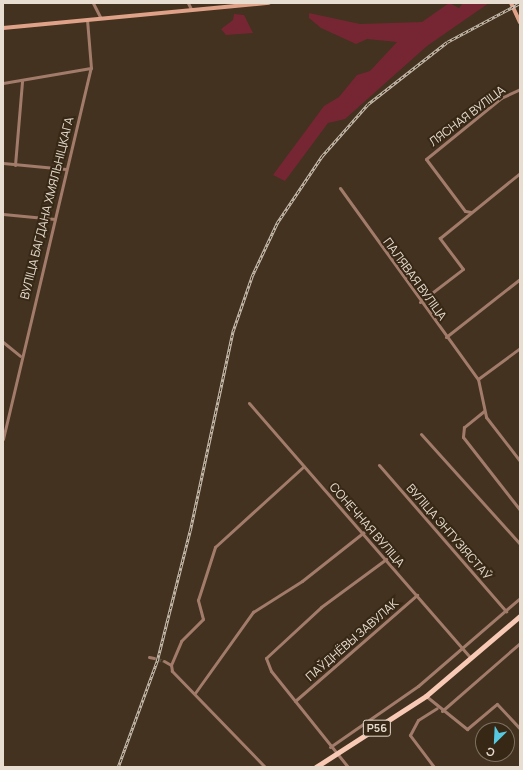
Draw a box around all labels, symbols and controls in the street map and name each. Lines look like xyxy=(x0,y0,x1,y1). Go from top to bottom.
street label: ЛЯСНАЯ ВУЛІЦА xyxy=(426,83,508,149)
street label: ВУЛІЦА БАГДАНА ХМЯЛЬНІЦКАГА xyxy=(17,115,77,301)
street label: ПАЛЯВАЯ ВУЛІЦА xyxy=(380,235,450,323)
street label: СОНЕЧНАЯ ВУЛІЦА xyxy=(327,480,407,570)
street label: ВУЛІЦА ЭНТУЗІЯСТАЎ xyxy=(403,481,495,583)
street label: ПАЎДНЁВЫ ЗАВУЛАК xyxy=(303,596,401,684)
road number: Р56 xyxy=(362,719,392,737)
north arrow xyxy=(475,722,515,762)
text: С xyxy=(484,744,497,761)

